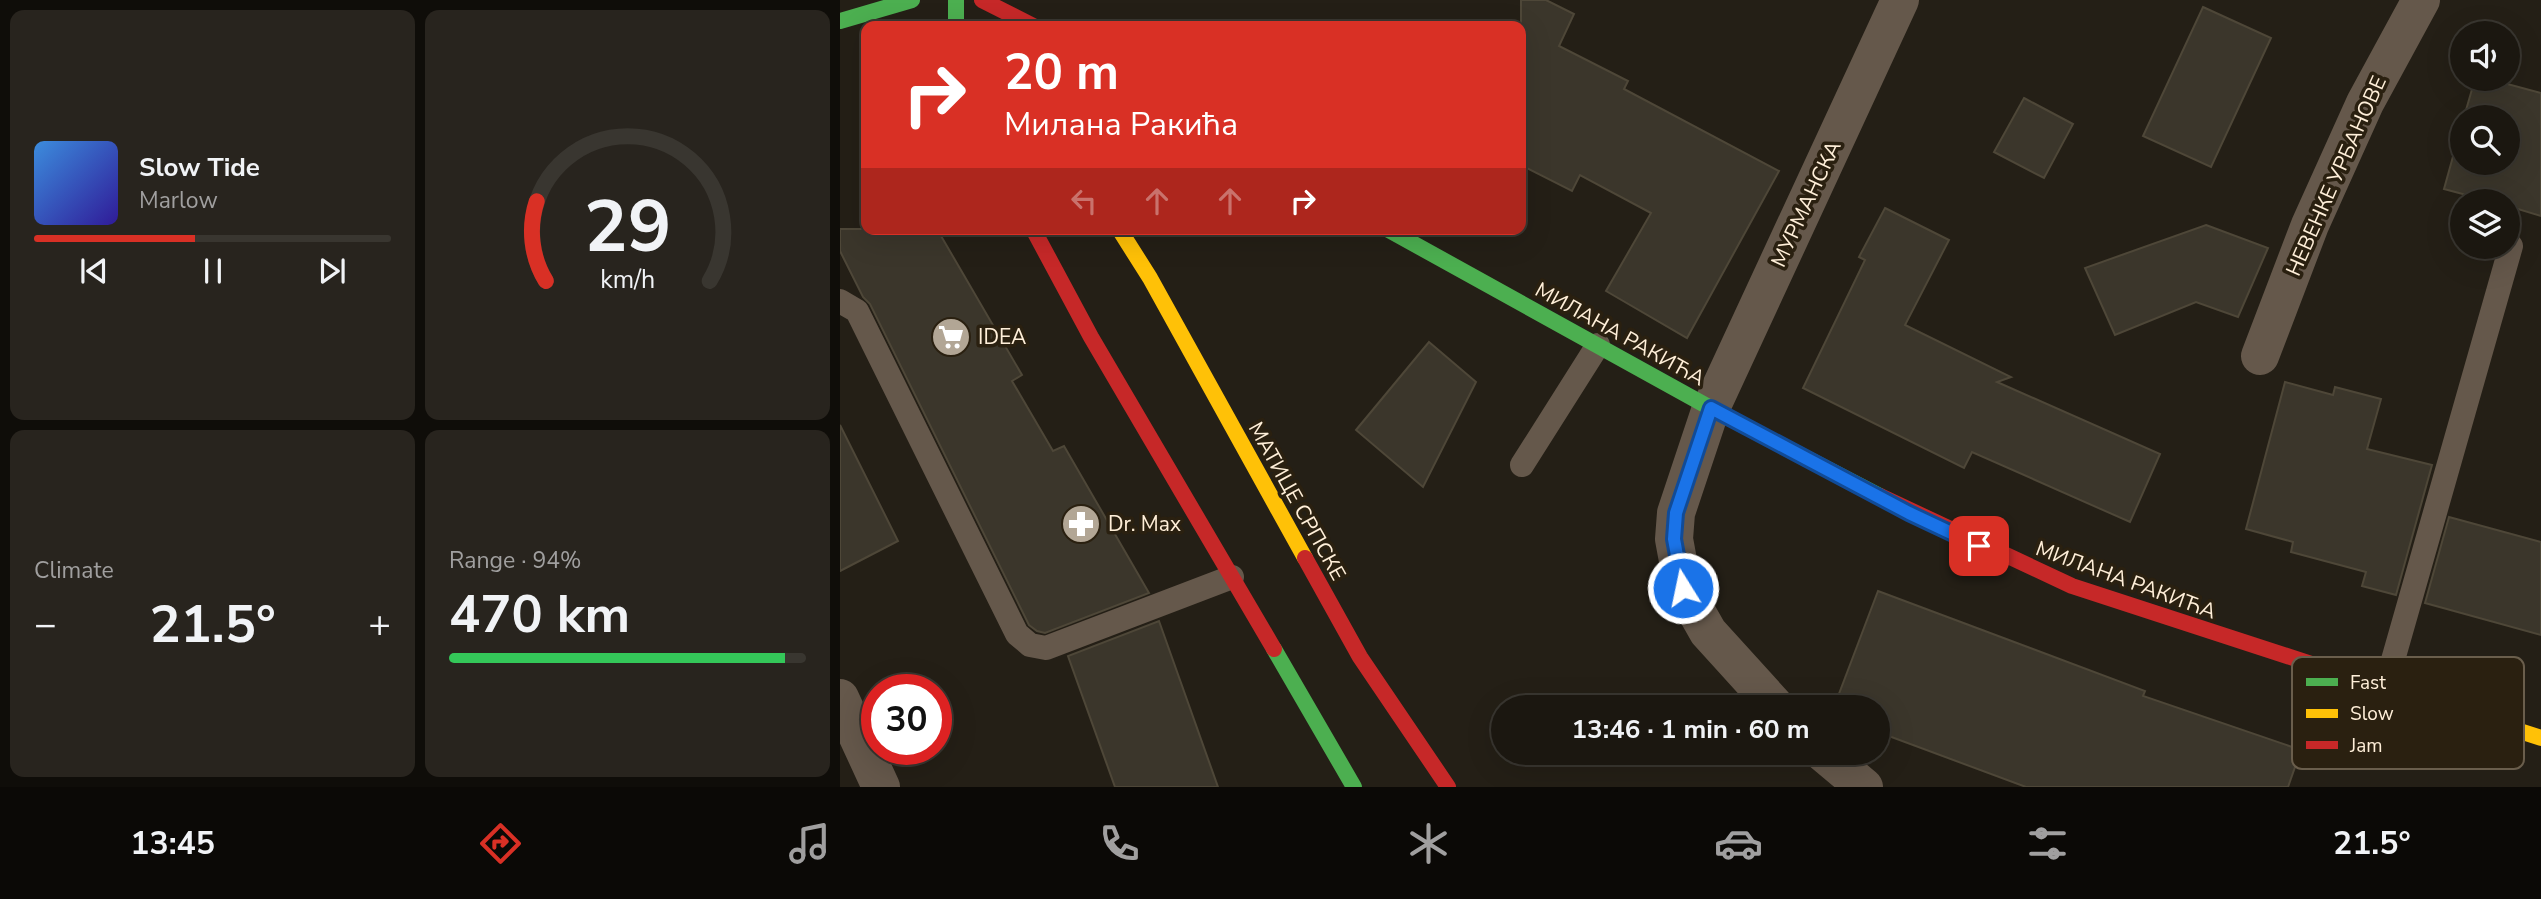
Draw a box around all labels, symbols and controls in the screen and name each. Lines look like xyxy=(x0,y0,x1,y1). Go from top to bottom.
map controls xyxy=(2450,21,2520,259)
button: sound xyxy=(2450,21,2520,91)
text: 20 m xyxy=(1004,39,1119,106)
icon: right xyxy=(889,49,980,140)
street label: НЕВЕНКЕ УРБАНОВЕ xyxy=(2279,72,2393,280)
text: Милана Ракића xyxy=(1004,103,1238,146)
button: search xyxy=(2450,105,2520,175)
street label: МУРМАНСКА xyxy=(1764,136,1848,272)
text: Slow Tide xyxy=(139,150,260,185)
text: 29 xyxy=(584,178,671,278)
icon: left xyxy=(1065,182,1103,220)
icon: ahead xyxy=(1138,182,1176,220)
icon: ahead xyxy=(1211,182,1249,220)
icon: right xyxy=(1284,182,1322,220)
text: Marlow xyxy=(139,185,218,216)
button: layers xyxy=(2450,189,2520,259)
icon: previous xyxy=(75,252,113,290)
icon: pause xyxy=(194,252,232,290)
icon: next xyxy=(313,252,351,290)
text: km/h xyxy=(600,263,655,297)
street label: МИЛАНА РАКИЋА xyxy=(1530,276,1710,392)
supermarket icon: IDEA xyxy=(930,316,972,358)
place label: IDEA xyxy=(978,323,1026,351)
street label: МАТИЦЕ СРПСКЕ xyxy=(1242,417,1352,585)
pharmacy icon: Dr. Max xyxy=(1060,503,1102,545)
place label: Dr. Max xyxy=(1108,510,1181,538)
pin xyxy=(1949,516,2009,576)
icon: arrive xyxy=(1960,527,1998,565)
street label: МИЛАНА РАКИЋА xyxy=(2032,534,2220,626)
text: Range · 94% xyxy=(449,545,581,576)
position arrow xyxy=(1646,551,1720,625)
text: Climate xyxy=(34,555,114,586)
text: 470 km xyxy=(449,579,630,650)
text: 21.5° xyxy=(149,589,276,660)
text: − xyxy=(34,599,57,650)
text: + xyxy=(368,599,391,650)
legend xyxy=(2292,657,2524,769)
text: Fast xyxy=(2350,670,2386,696)
speed limit sign: 30 xyxy=(861,674,952,765)
text: Slow xyxy=(2350,701,2394,727)
text: 13:46 · 1 min · 60 m xyxy=(1571,712,1810,747)
text: Jam xyxy=(2349,733,2383,759)
icon: directions xyxy=(476,819,525,868)
icon: music xyxy=(785,819,834,868)
icon: phone xyxy=(1095,819,1144,868)
icon: climate xyxy=(1404,819,1453,868)
icon: car xyxy=(1714,819,1763,868)
icon: filters xyxy=(2023,819,2072,868)
text: 13:45 xyxy=(130,822,215,865)
text: 21.5° xyxy=(2333,822,2411,865)

